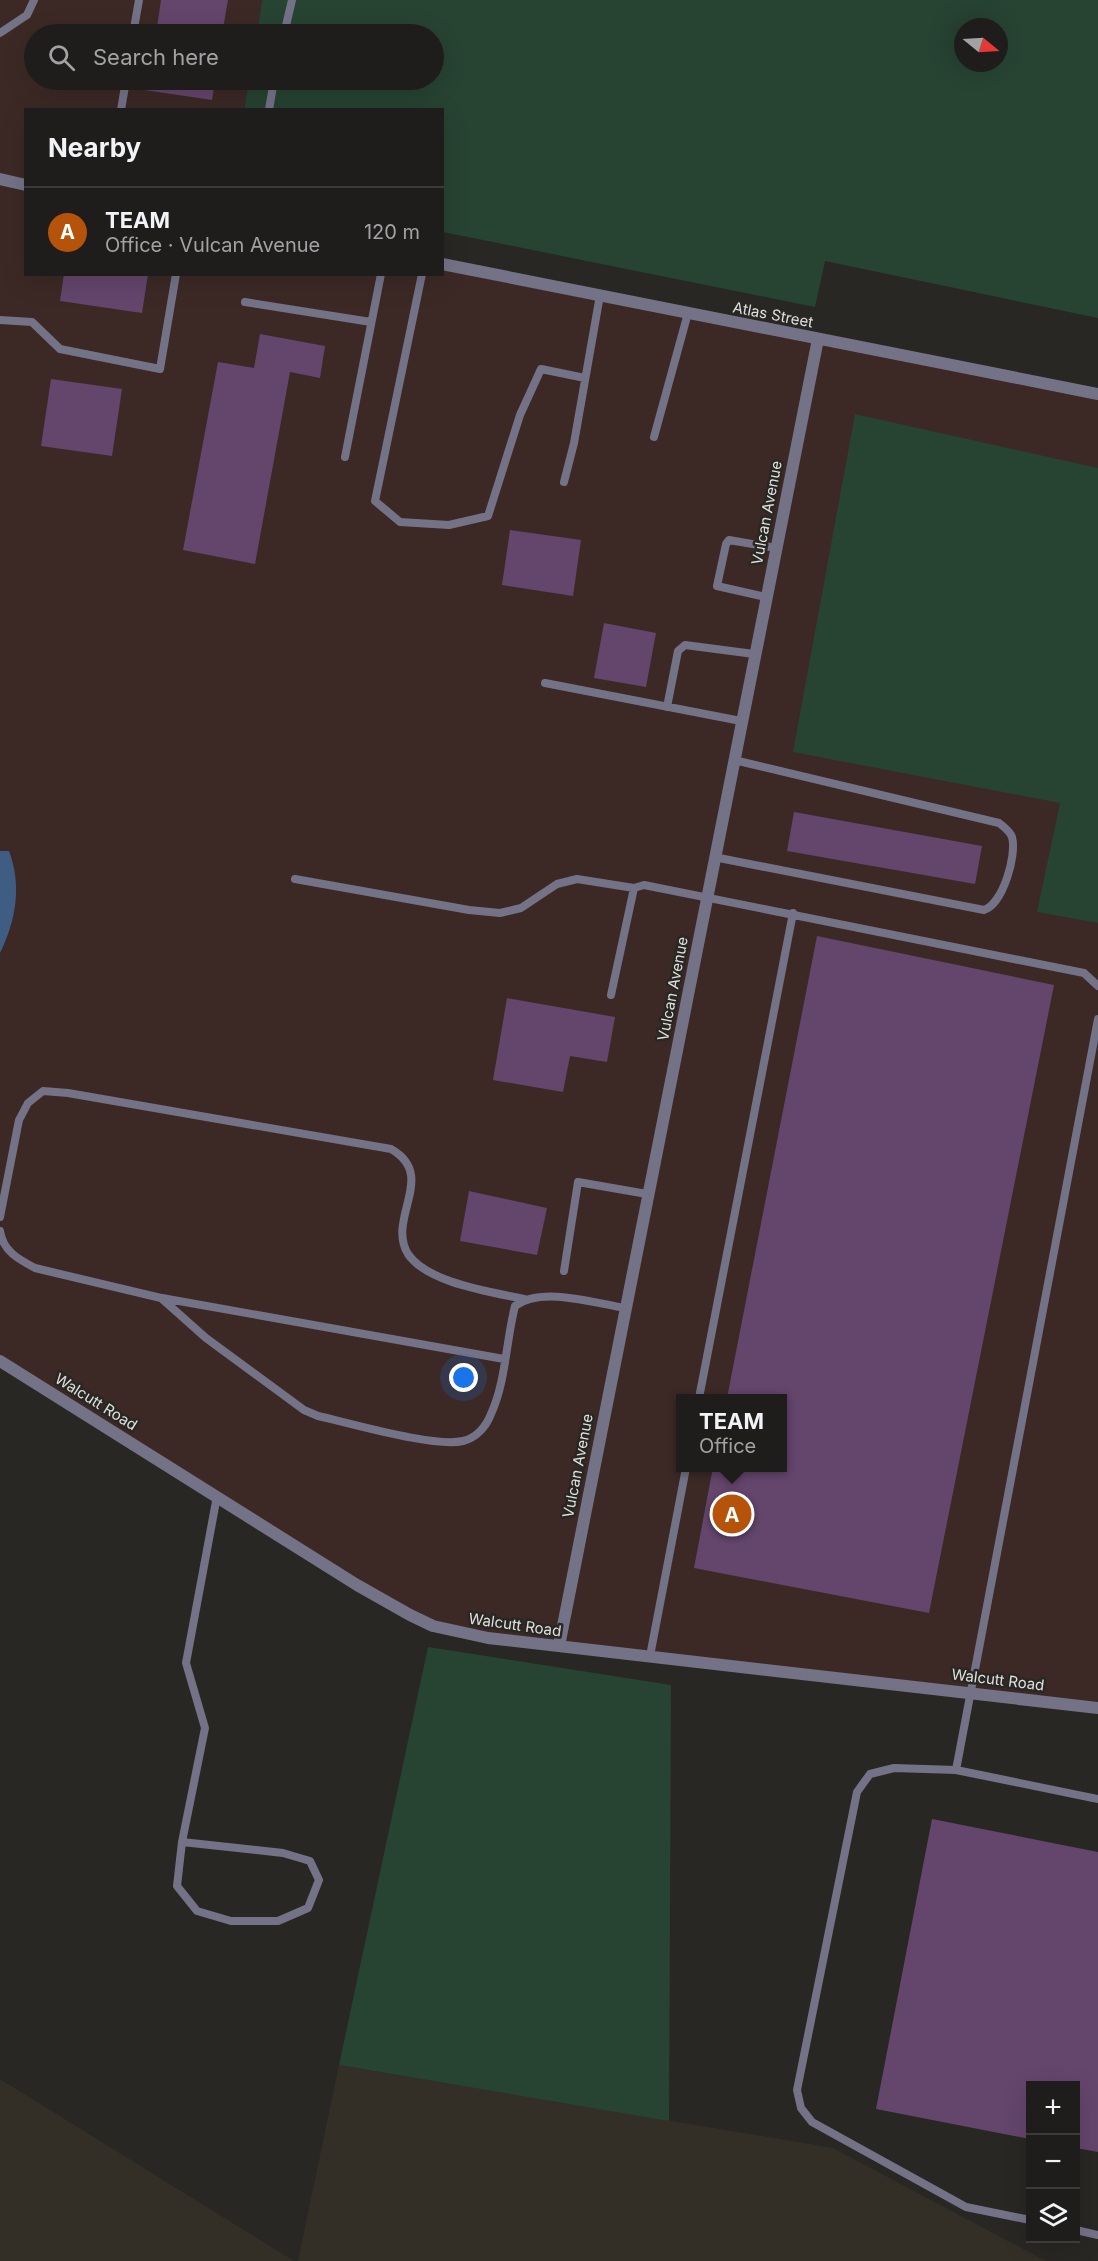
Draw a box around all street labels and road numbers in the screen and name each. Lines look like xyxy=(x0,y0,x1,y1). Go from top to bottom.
street label: Atlas Street xyxy=(731,297,815,332)
street label: Vulcan Avenue xyxy=(747,459,786,567)
street label: Vulcan Avenue xyxy=(653,935,692,1043)
street label: Walcutt Road xyxy=(52,1369,141,1434)
street label: Vulcan Avenue xyxy=(558,1412,597,1520)
street label: Walcutt Road xyxy=(468,1609,563,1640)
street label: Walcutt Road xyxy=(951,1664,1046,1695)

